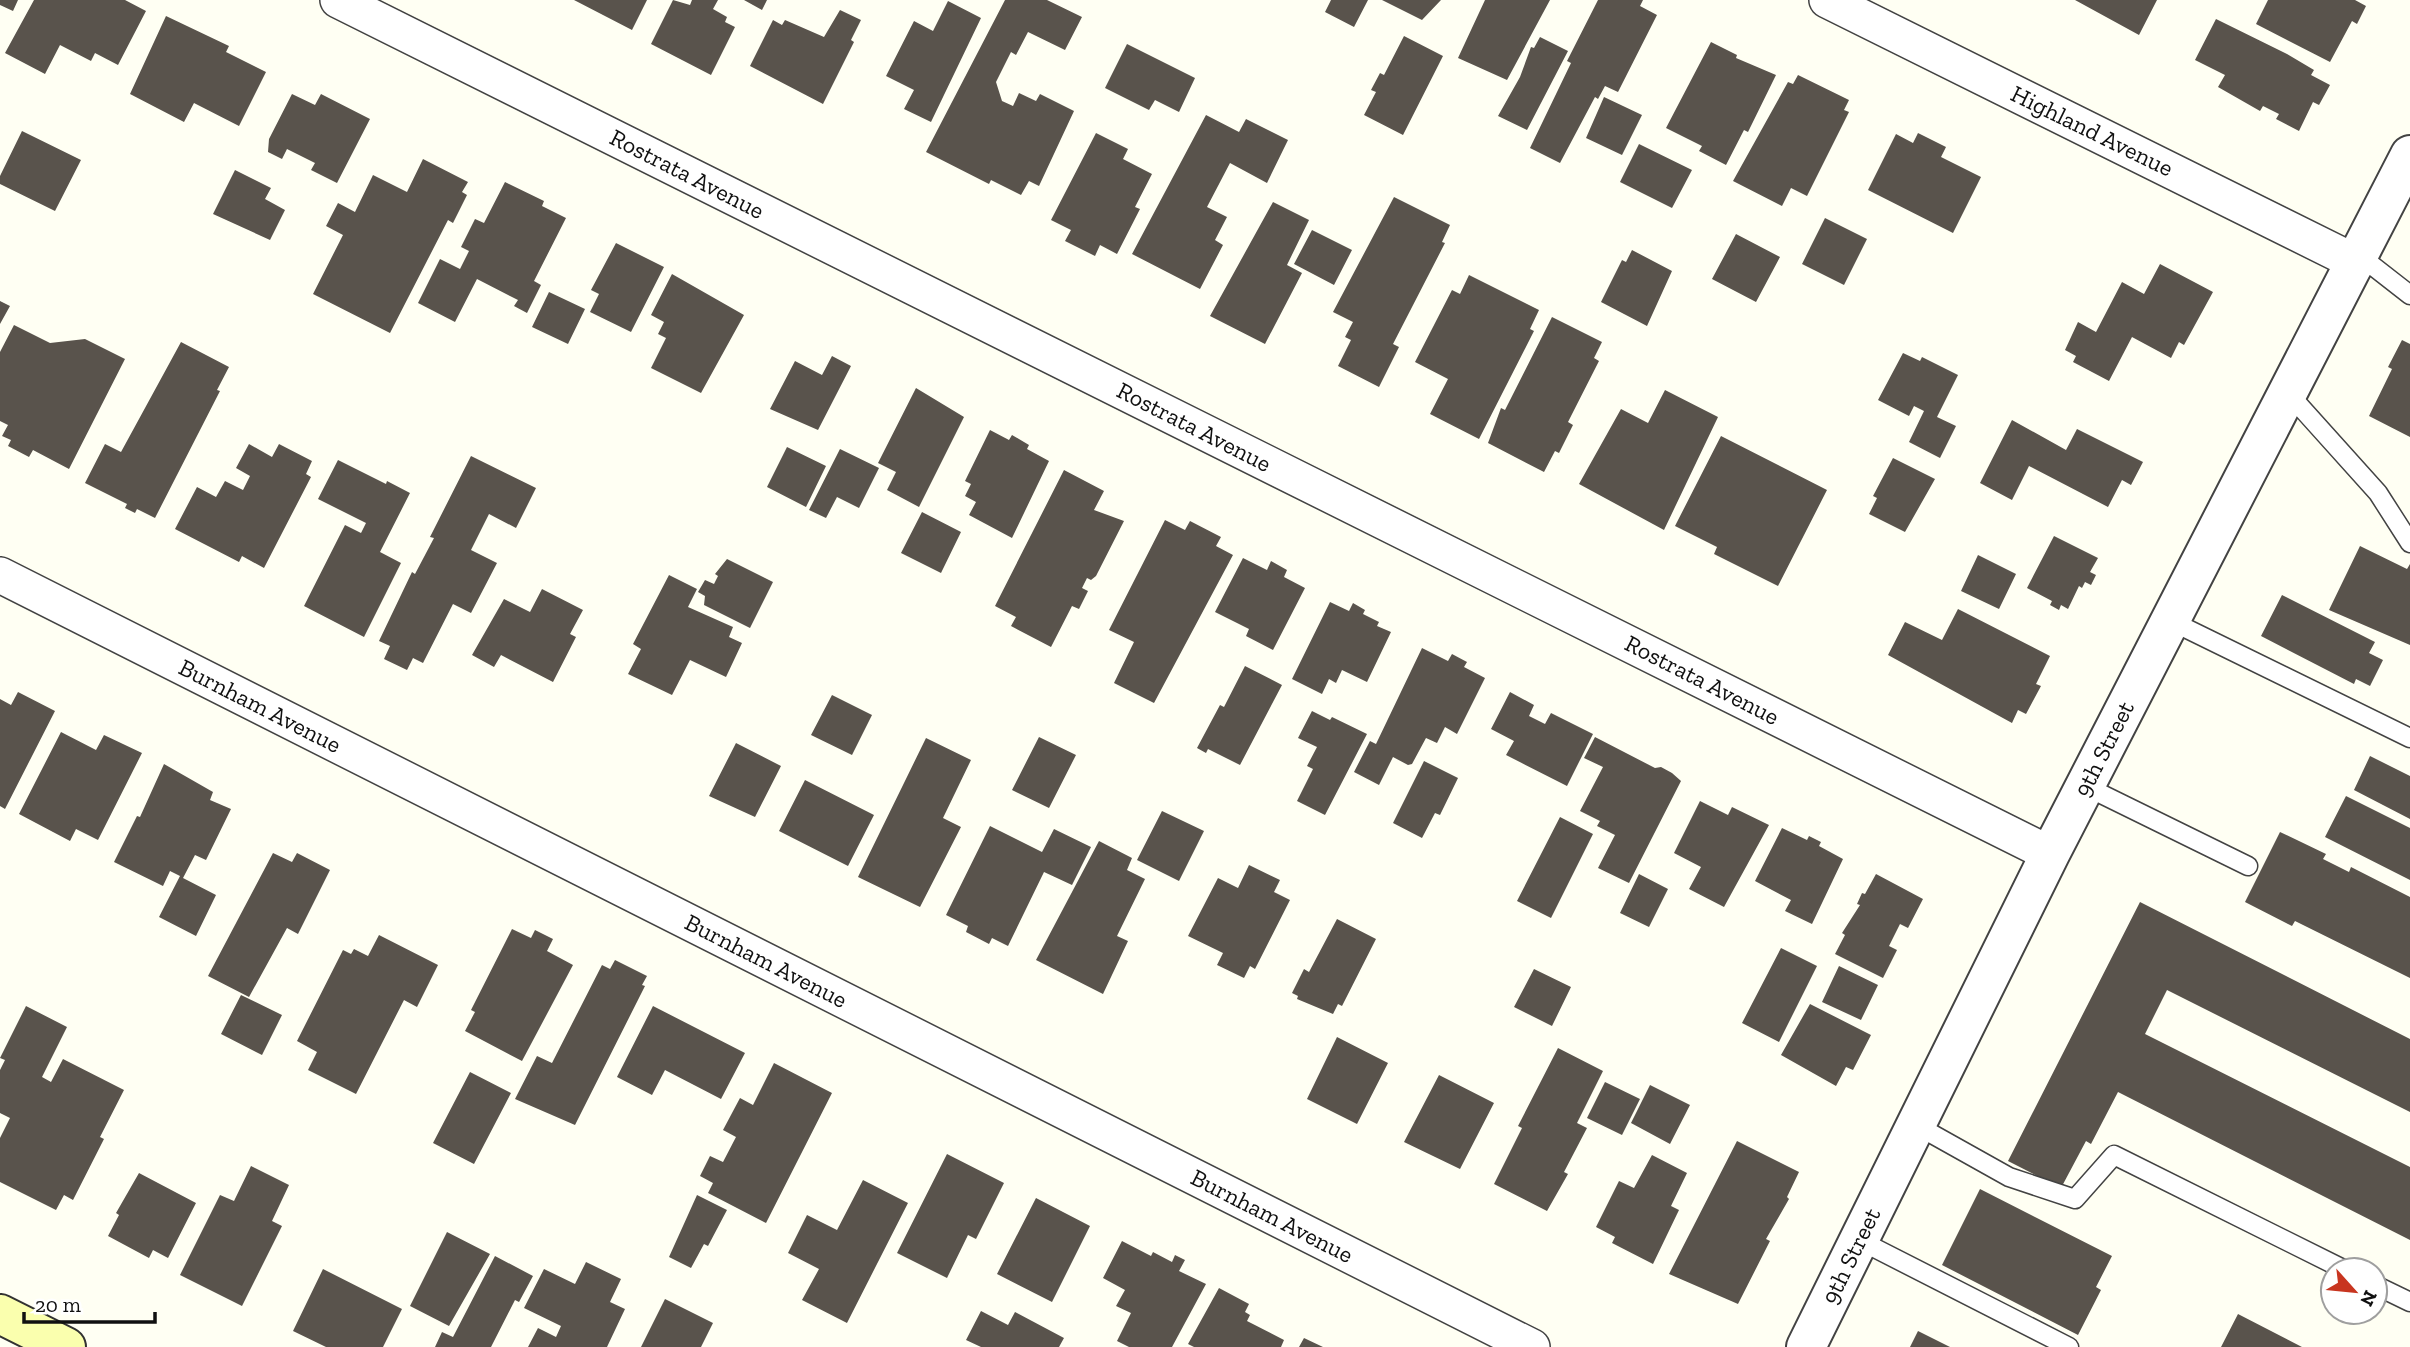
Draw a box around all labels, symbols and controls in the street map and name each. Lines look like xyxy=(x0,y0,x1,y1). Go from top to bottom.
street label: Highland Avenue xyxy=(2006,79,2178,182)
street label: Rostrata Avenue xyxy=(605,122,769,225)
street label: Rostrata Avenue xyxy=(1112,375,1276,478)
street label: Rostrata Avenue xyxy=(1620,628,1784,731)
street label: Burnham Avenue xyxy=(174,652,346,759)
street label: 9th Street xyxy=(2067,696,2140,801)
street label: Burnham Avenue xyxy=(680,907,852,1014)
street label: Burnham Avenue xyxy=(1186,1162,1358,1269)
street label: 9th Street xyxy=(1815,1203,1886,1309)
north arrow xyxy=(2319,1256,2389,1326)
scale bar xyxy=(24,1280,156,1324)
text: N xyxy=(2355,1287,2382,1310)
text: 20 m xyxy=(35,1292,81,1317)

